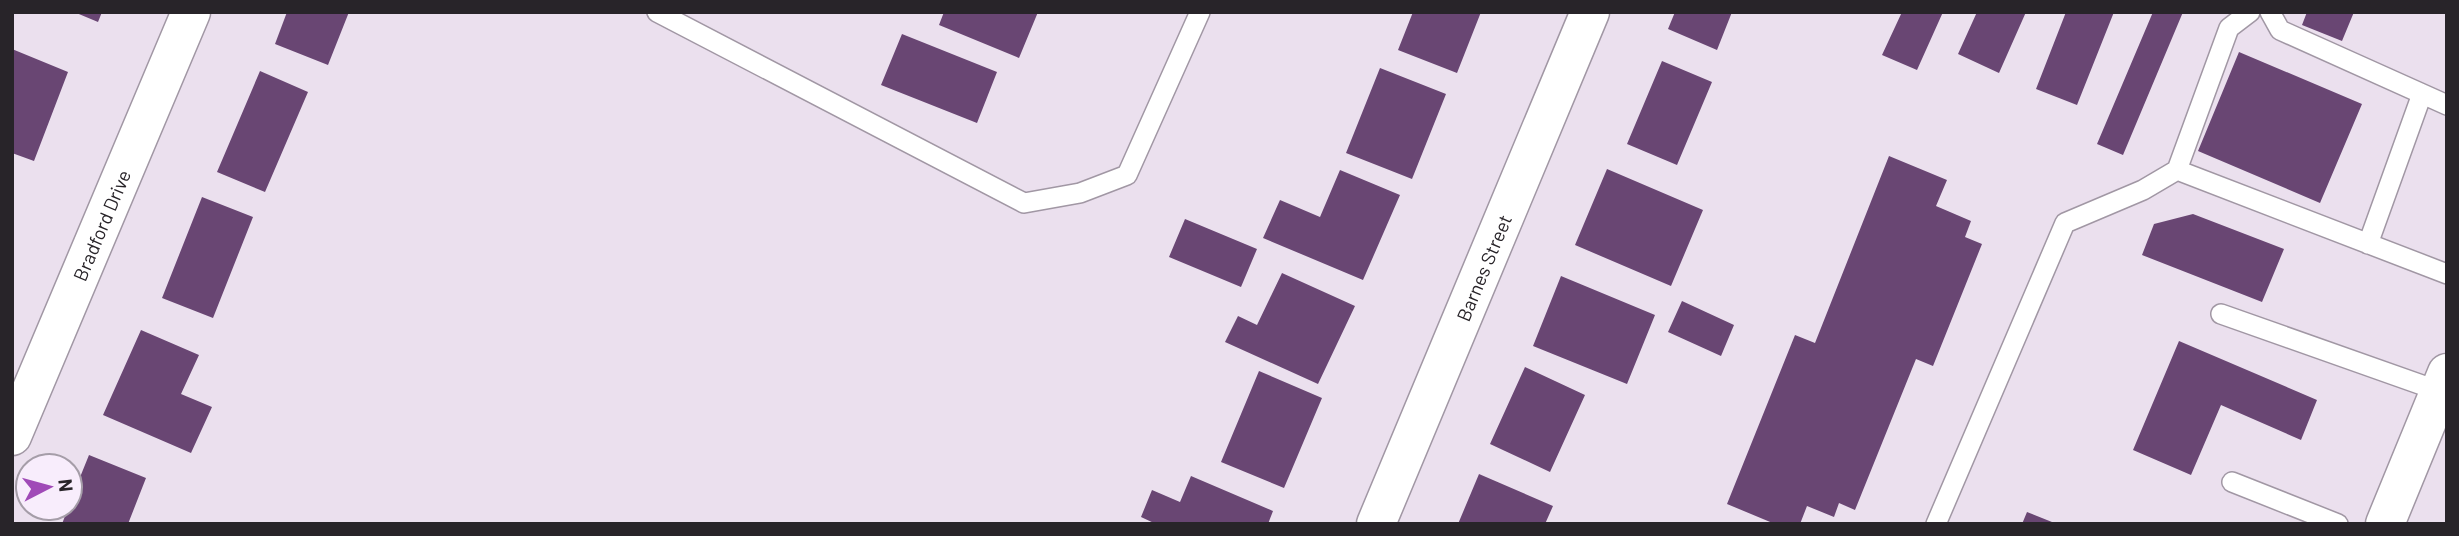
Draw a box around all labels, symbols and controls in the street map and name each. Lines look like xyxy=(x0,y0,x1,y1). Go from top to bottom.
street label: Bradford Drive xyxy=(67,166,135,284)
street label: Barnes Street xyxy=(1451,211,1516,324)
north arrow xyxy=(14,452,84,522)
text: N xyxy=(54,478,79,493)

